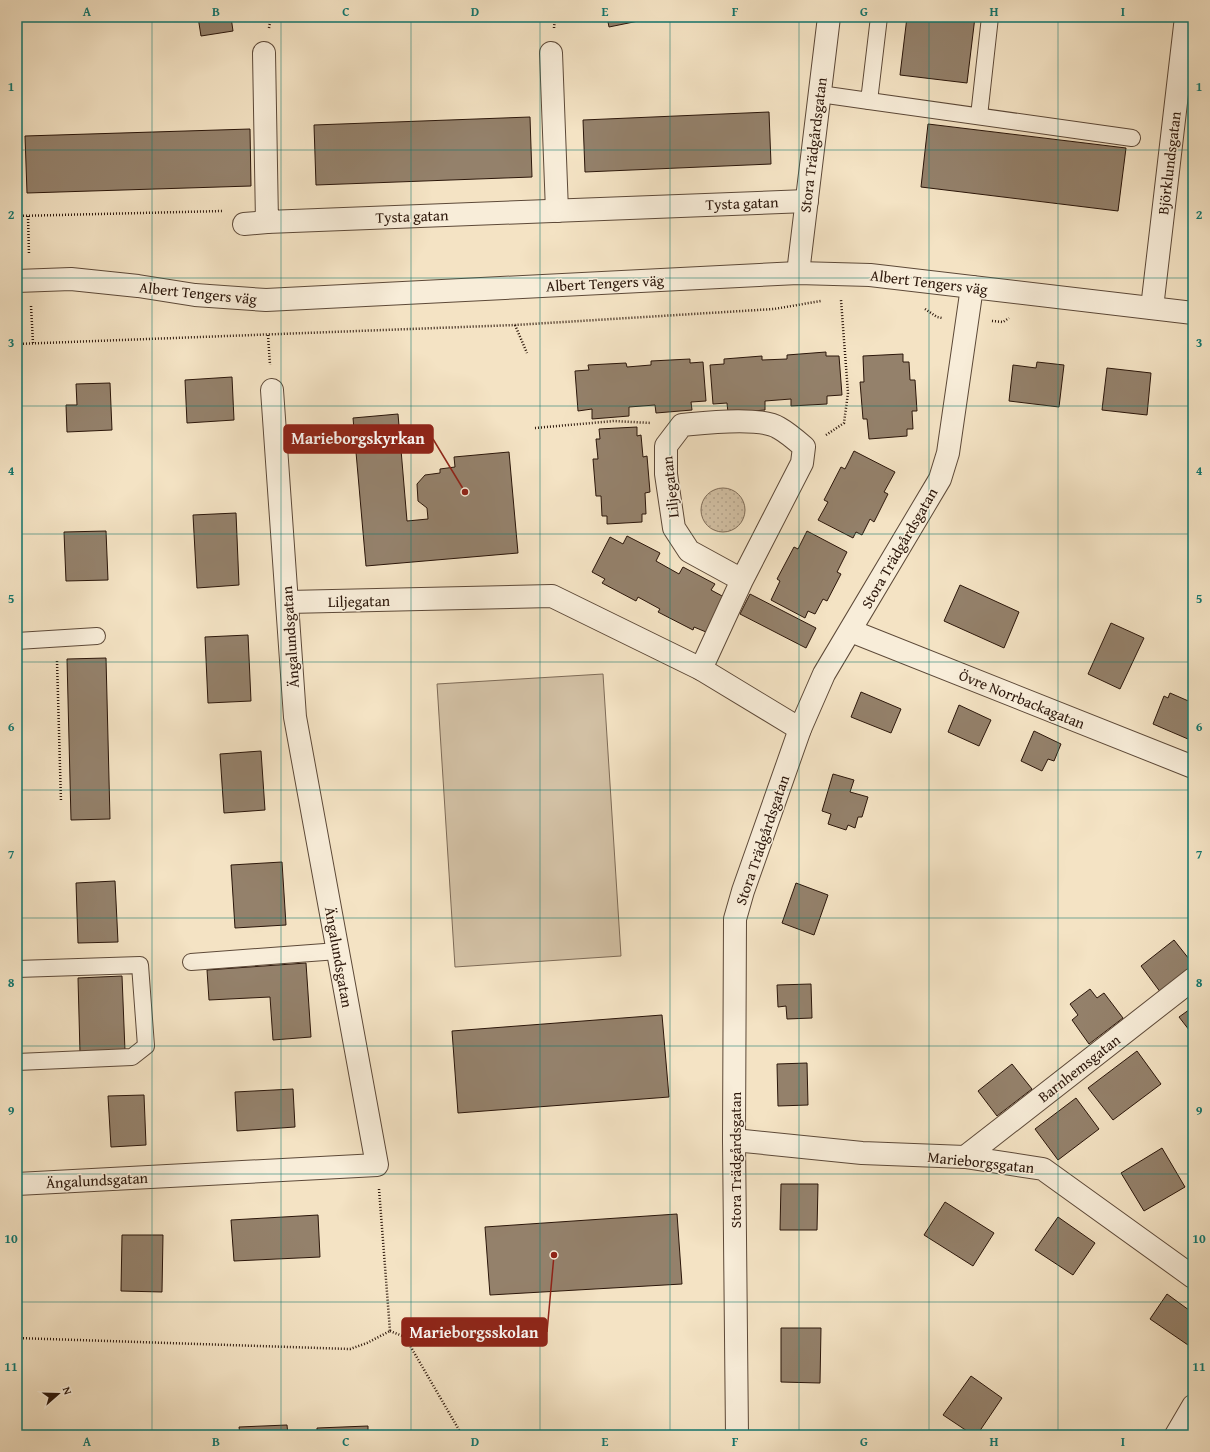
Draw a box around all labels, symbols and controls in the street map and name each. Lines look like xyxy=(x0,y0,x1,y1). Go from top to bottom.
text: A xyxy=(83,2,92,21)
text: B xyxy=(212,2,220,21)
text: C xyxy=(342,2,350,21)
text: D xyxy=(471,2,479,21)
text: E xyxy=(602,2,609,21)
text: F xyxy=(732,2,739,21)
text: G xyxy=(860,2,868,21)
text: H xyxy=(989,2,999,21)
text: I xyxy=(1121,2,1125,21)
street label: Stora Trädgårdsgatan xyxy=(794,76,832,214)
text: 1 xyxy=(8,77,14,96)
text: 1 xyxy=(1196,77,1202,96)
street label: Björklundsgatan xyxy=(1152,110,1186,216)
street label: Tysta gatan xyxy=(705,191,779,215)
street label: Tysta gatan xyxy=(375,204,449,228)
text: 2 xyxy=(8,205,15,224)
text: 2 xyxy=(1196,205,1203,224)
street label: Albert Tengers väg xyxy=(869,264,989,300)
street label: Albert Tengers väg xyxy=(545,269,665,297)
street label: Albert Tengers väg xyxy=(138,276,258,310)
text: 3 xyxy=(8,333,14,352)
text: 3 xyxy=(1196,333,1202,352)
callout: Marieborgskyrkan xyxy=(284,425,433,453)
text: Marieborgskyrkan xyxy=(291,426,425,450)
street label: Liljegatan xyxy=(656,454,684,519)
text: 4 xyxy=(8,461,15,480)
text: 4 xyxy=(1196,461,1203,480)
street label: Stora Trädgårdsgatan xyxy=(856,483,942,612)
street label: Ängalundsgatan xyxy=(276,585,304,689)
text: 5 xyxy=(8,589,15,608)
text: 5 xyxy=(1196,589,1203,608)
street label: Liljegatan xyxy=(328,590,391,612)
street label: Övre Norrbackagatan xyxy=(956,664,1089,734)
text: 6 xyxy=(8,717,15,736)
text: 6 xyxy=(1196,717,1203,736)
street label: Stora Trädgårdsgatan xyxy=(730,772,794,908)
text: 7 xyxy=(8,845,15,864)
text: 7 xyxy=(1196,845,1203,864)
street label: Ängalundsgatan xyxy=(320,905,358,1010)
text: 8 xyxy=(8,973,15,992)
text: 8 xyxy=(1196,973,1203,992)
street label: Barnhemsgatan xyxy=(1033,1029,1125,1107)
street label: Stora Trädgårdsgatan xyxy=(725,1091,746,1228)
text: 9 xyxy=(8,1101,15,1120)
text: 9 xyxy=(1196,1101,1203,1120)
street label: Marieborgsgatan xyxy=(927,1146,1036,1178)
street label: Ängalundsgatan xyxy=(45,1167,149,1193)
text: 10 xyxy=(4,1229,18,1248)
text: 10 xyxy=(1192,1229,1206,1248)
callout: Marieborgsskolan xyxy=(402,1318,547,1346)
text: Marieborgsskolan xyxy=(410,1320,539,1344)
text: 11 xyxy=(4,1357,18,1376)
text: 11 xyxy=(1192,1357,1206,1376)
north arrow xyxy=(38,1374,78,1414)
text: N xyxy=(59,1384,76,1397)
text: A xyxy=(83,1432,92,1451)
text: B xyxy=(212,1432,220,1451)
text: C xyxy=(342,1432,350,1451)
text: D xyxy=(471,1432,479,1451)
text: E xyxy=(602,1432,609,1451)
text: F xyxy=(732,1432,739,1451)
text: G xyxy=(860,1432,868,1451)
text: H xyxy=(989,1432,999,1451)
text: I xyxy=(1121,1432,1125,1451)

